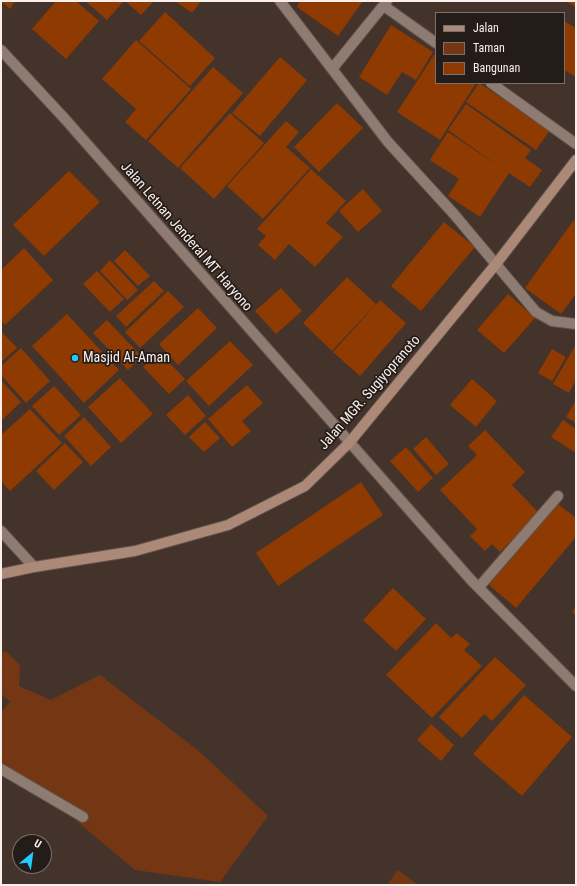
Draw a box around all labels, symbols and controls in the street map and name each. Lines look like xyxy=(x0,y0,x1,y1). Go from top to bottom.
legend xyxy=(435,12,565,84)
text: Jalan xyxy=(473,21,499,35)
text: Taman xyxy=(473,41,505,55)
text: Bangunan xyxy=(473,61,520,75)
street label: Jalan Letnan Jenderal MT Haryono xyxy=(117,159,255,315)
street label: Jalan MGR. Sugiyopranoto xyxy=(316,332,424,454)
place label: Masjid Al-Aman xyxy=(83,350,170,366)
marker: Masjid Al-Aman xyxy=(70,353,80,363)
north arrow xyxy=(12,834,52,874)
text: U xyxy=(32,837,43,851)

